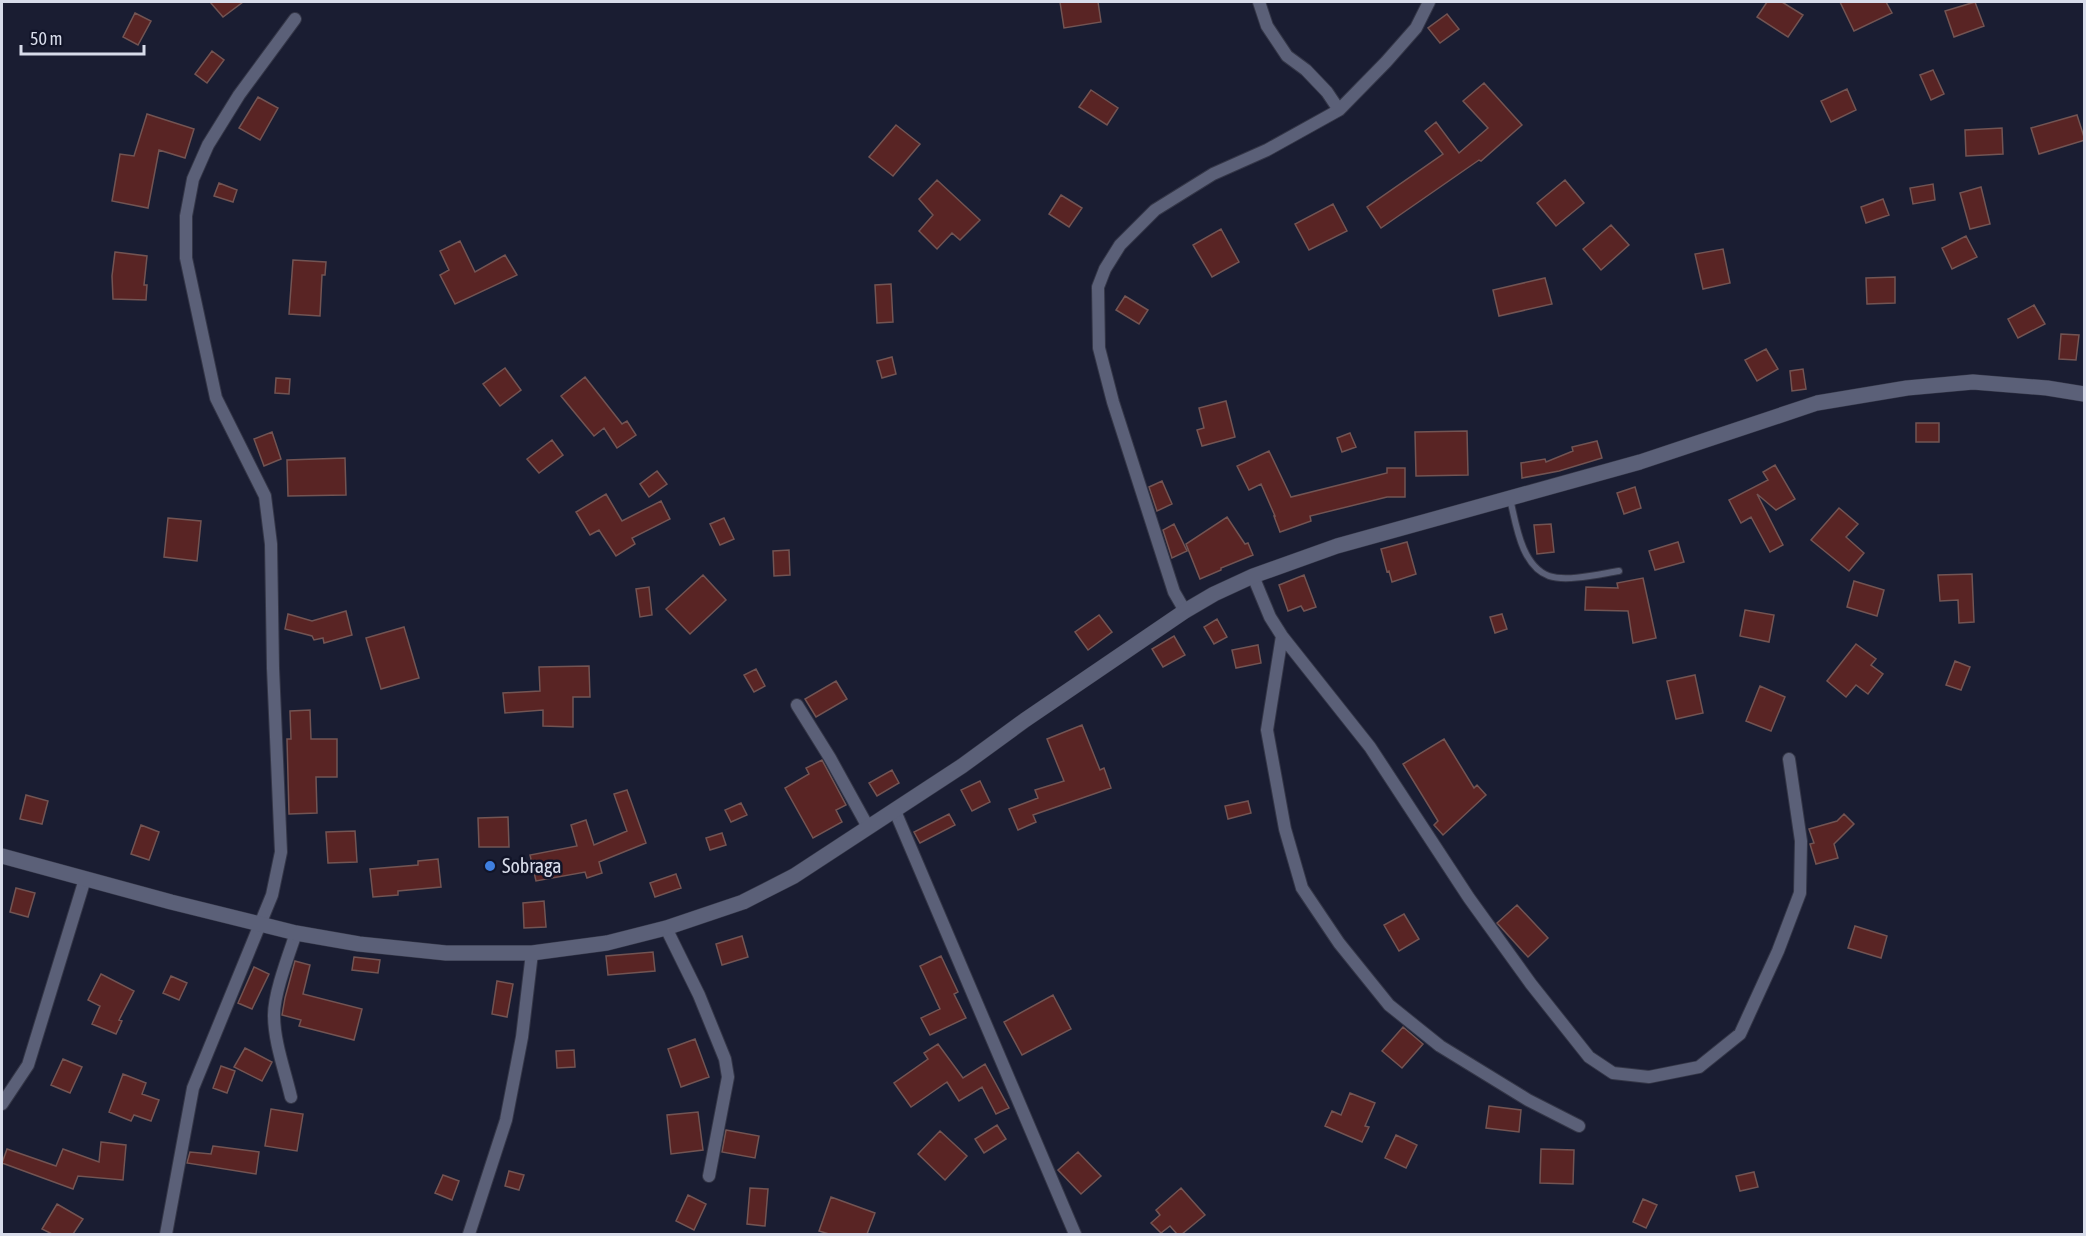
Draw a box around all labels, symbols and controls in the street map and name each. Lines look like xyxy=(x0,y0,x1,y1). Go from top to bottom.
scale bar xyxy=(21,18,144,56)
text: 50 m xyxy=(30,28,62,49)
place label: Sobraga xyxy=(502,854,562,877)
marker: Sobraga xyxy=(483,859,497,873)

